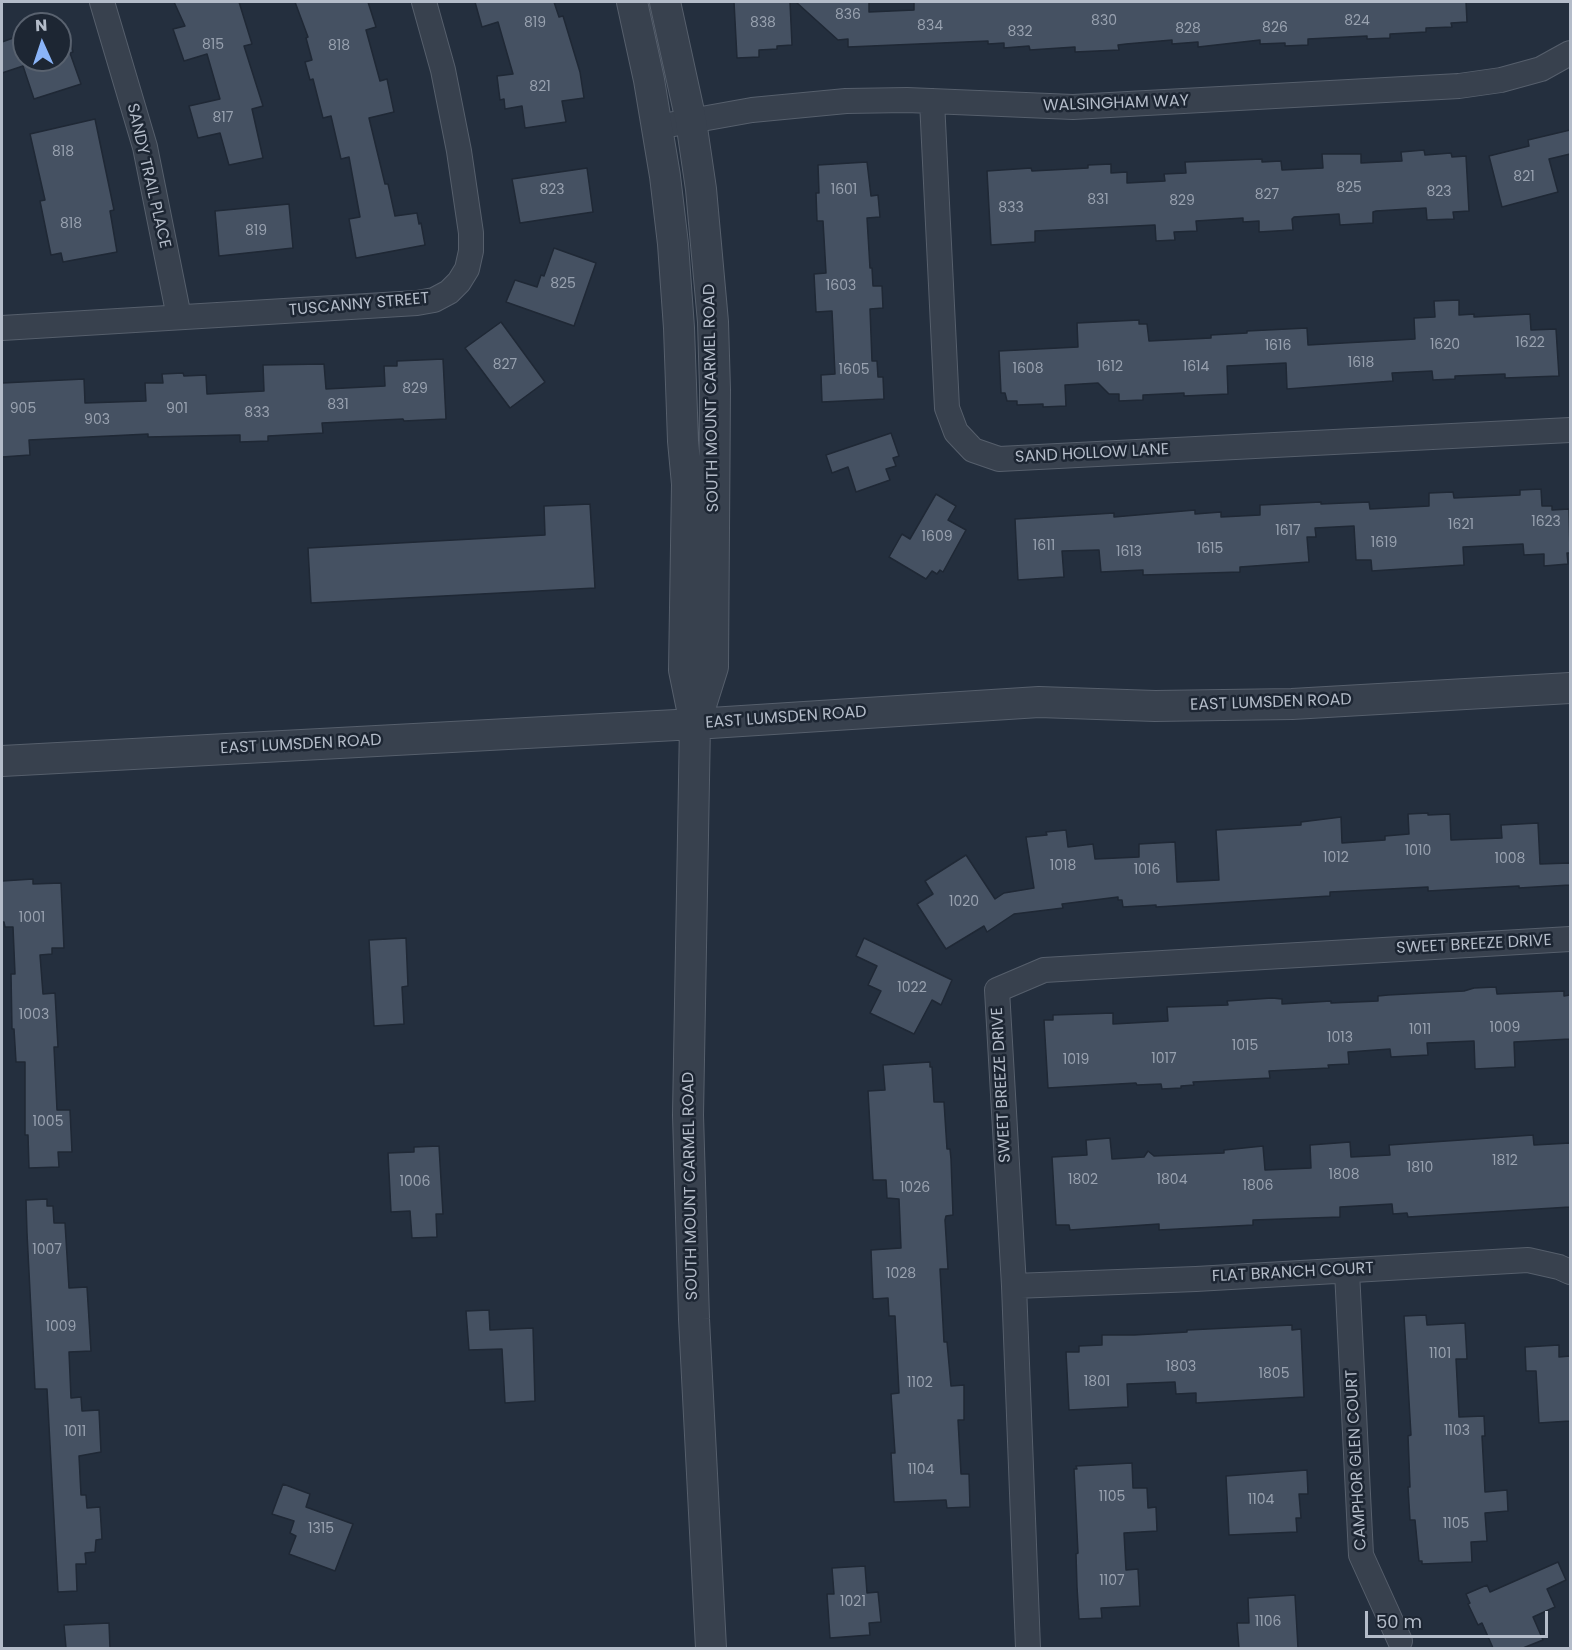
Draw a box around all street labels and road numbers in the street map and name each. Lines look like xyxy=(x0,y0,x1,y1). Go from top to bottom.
street label: WALSINGHAM WAY xyxy=(1043,92,1189,116)
street label: SANDY TRAIL PLACE xyxy=(122,102,174,250)
street label: SOUTH MOUNT CARMEL ROAD xyxy=(700,284,724,512)
street label: TUSCANNY STREET xyxy=(288,289,430,321)
street label: SAND HOLLOW LANE xyxy=(1015,440,1169,468)
street label: EAST LUMSDEN ROAD xyxy=(1190,691,1352,715)
street label: EAST LUMSDEN ROAD xyxy=(705,703,867,733)
street label: EAST LUMSDEN ROAD xyxy=(220,731,382,759)
street label: SWEET BREEZE DRIVE xyxy=(1396,931,1552,959)
street label: SWEET BREEZE DRIVE xyxy=(988,1007,1016,1163)
street label: SOUTH MOUNT CARMEL ROAD xyxy=(679,1072,703,1300)
street label: FLAT BRANCH COURT xyxy=(1212,1259,1374,1287)
street label: CAMPHOR GLEN COURT xyxy=(1343,1369,1371,1551)

